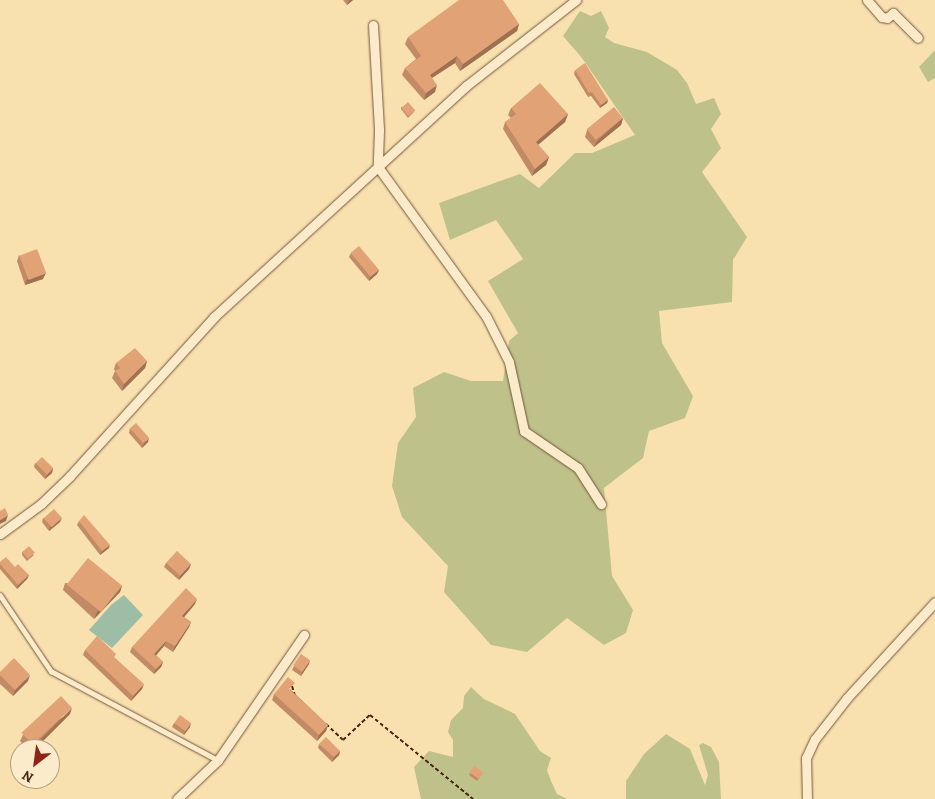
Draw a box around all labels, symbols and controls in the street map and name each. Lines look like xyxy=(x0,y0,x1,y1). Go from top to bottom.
north arrow xyxy=(10,739,60,789)
text: N xyxy=(19,766,37,787)

